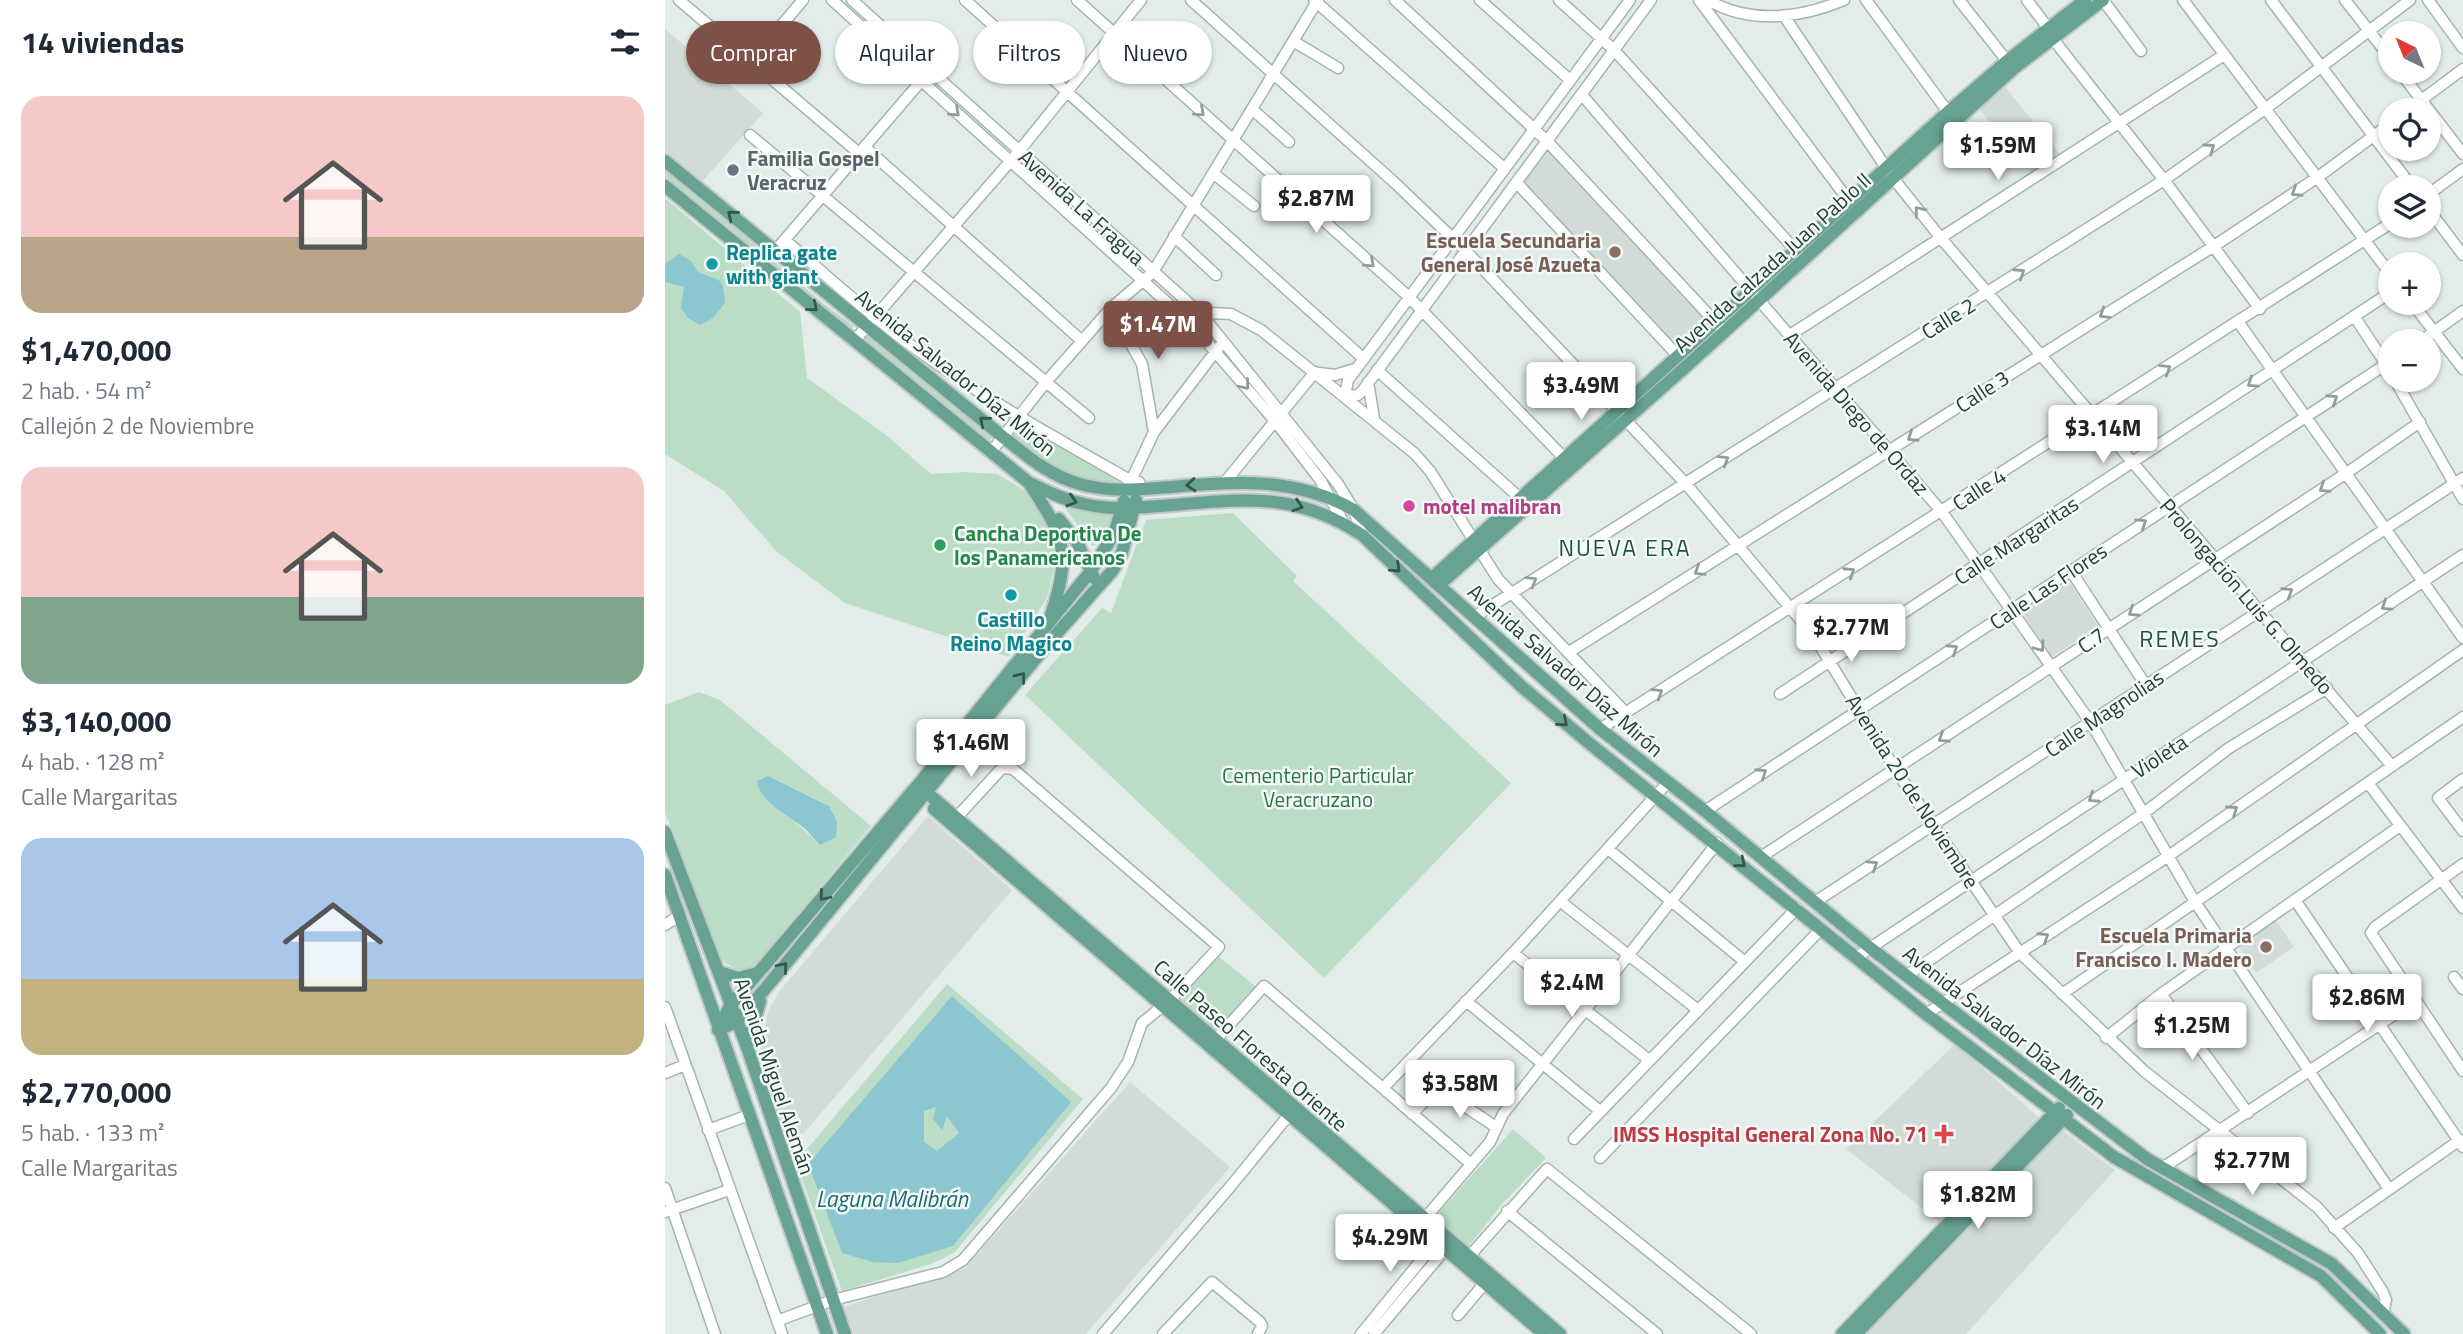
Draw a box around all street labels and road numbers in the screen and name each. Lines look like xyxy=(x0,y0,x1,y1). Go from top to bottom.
street label: Avenida La Fragua xyxy=(1012,141,1153,273)
street label: Avenida Calzada Juan Pablo II xyxy=(1666,164,1878,360)
street label: Avenida Salvador Díaz Mirón xyxy=(849,281,1063,463)
street label: Calle 2 xyxy=(1915,289,1981,347)
street label: Avenida Diego de Ordaz xyxy=(1777,324,1937,502)
street label: Calle 3 xyxy=(1949,362,2015,420)
street label: Calle 4 xyxy=(1946,460,2012,518)
street label: Calle Margaritas xyxy=(1947,488,2085,592)
street label: Prolongación Luis G. Olmedo xyxy=(2153,491,2341,701)
street label: Calle Las Flores xyxy=(1983,535,2113,637)
street label: Avenida Salvador Díaz Mirón xyxy=(1461,576,1671,764)
street label: C.7 xyxy=(2070,619,2112,661)
street label: Calle Magnolias xyxy=(2038,661,2170,765)
street label: Avenida 20 de Noviembre xyxy=(1838,688,1988,894)
street label: Violeta xyxy=(2125,726,2194,786)
street label: Avenida Salvador Díaz Mirón xyxy=(1896,937,2114,1117)
street label: Calle Paseo Floresta Oriente xyxy=(1147,951,1355,1139)
street label: Avenida Miguel Alemán xyxy=(726,973,824,1179)

